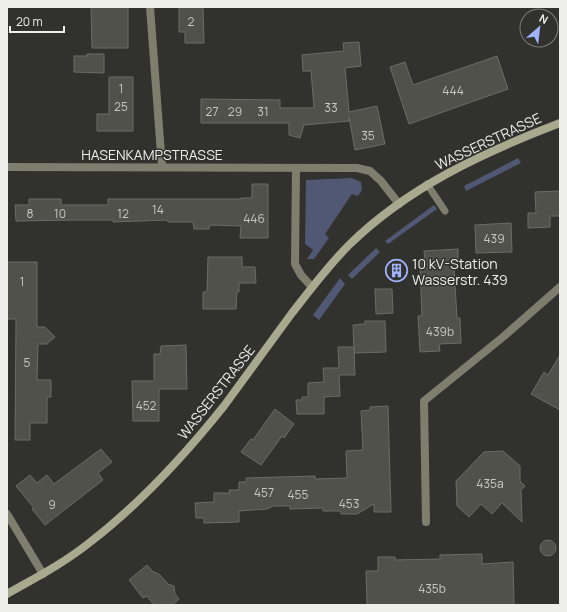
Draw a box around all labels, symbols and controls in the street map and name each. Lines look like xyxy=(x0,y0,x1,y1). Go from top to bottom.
scale bar xyxy=(10,8,64,34)
north arrow xyxy=(519,8,559,48)
text: N xyxy=(537,10,551,27)
text: 20 m xyxy=(16,13,43,30)
house number: 2 xyxy=(188,13,195,30)
house number: 1 xyxy=(119,80,123,97)
house number: 444 xyxy=(442,82,464,99)
house number: 25 xyxy=(114,98,128,115)
house number: 33 xyxy=(324,99,338,116)
house number: 27 xyxy=(206,103,218,120)
house number: 29 xyxy=(228,103,242,120)
house number: 31 xyxy=(257,103,269,120)
street label: WASSERSTRASSE xyxy=(432,108,544,174)
house number: 35 xyxy=(361,127,375,144)
street label: HASENKAMPSTRASSE xyxy=(81,145,223,164)
house number: 14 xyxy=(152,201,164,218)
house number: 8 xyxy=(27,205,34,222)
house number: 10 xyxy=(54,205,66,222)
house number: 12 xyxy=(117,205,129,222)
house number: 446 xyxy=(243,210,265,227)
house number: 439 xyxy=(483,230,505,247)
place label: 10 kV-Station Wasserstr. 439 xyxy=(412,254,508,289)
building icon: 10 kV-Station Wasserstr. 439 xyxy=(384,258,410,284)
house number: 1 xyxy=(20,273,24,290)
house number: 439b xyxy=(426,323,454,340)
street label: WASSERSTRASSE xyxy=(173,341,259,443)
house number: 5 xyxy=(24,354,31,371)
house number: 452 xyxy=(136,397,156,414)
house number: 435a xyxy=(476,475,504,492)
house number: 457 xyxy=(254,484,274,501)
house number: 455 xyxy=(288,486,309,503)
house number: 453 xyxy=(339,495,359,512)
house number: 9 xyxy=(48,496,56,513)
house number: 435b xyxy=(418,580,446,597)

